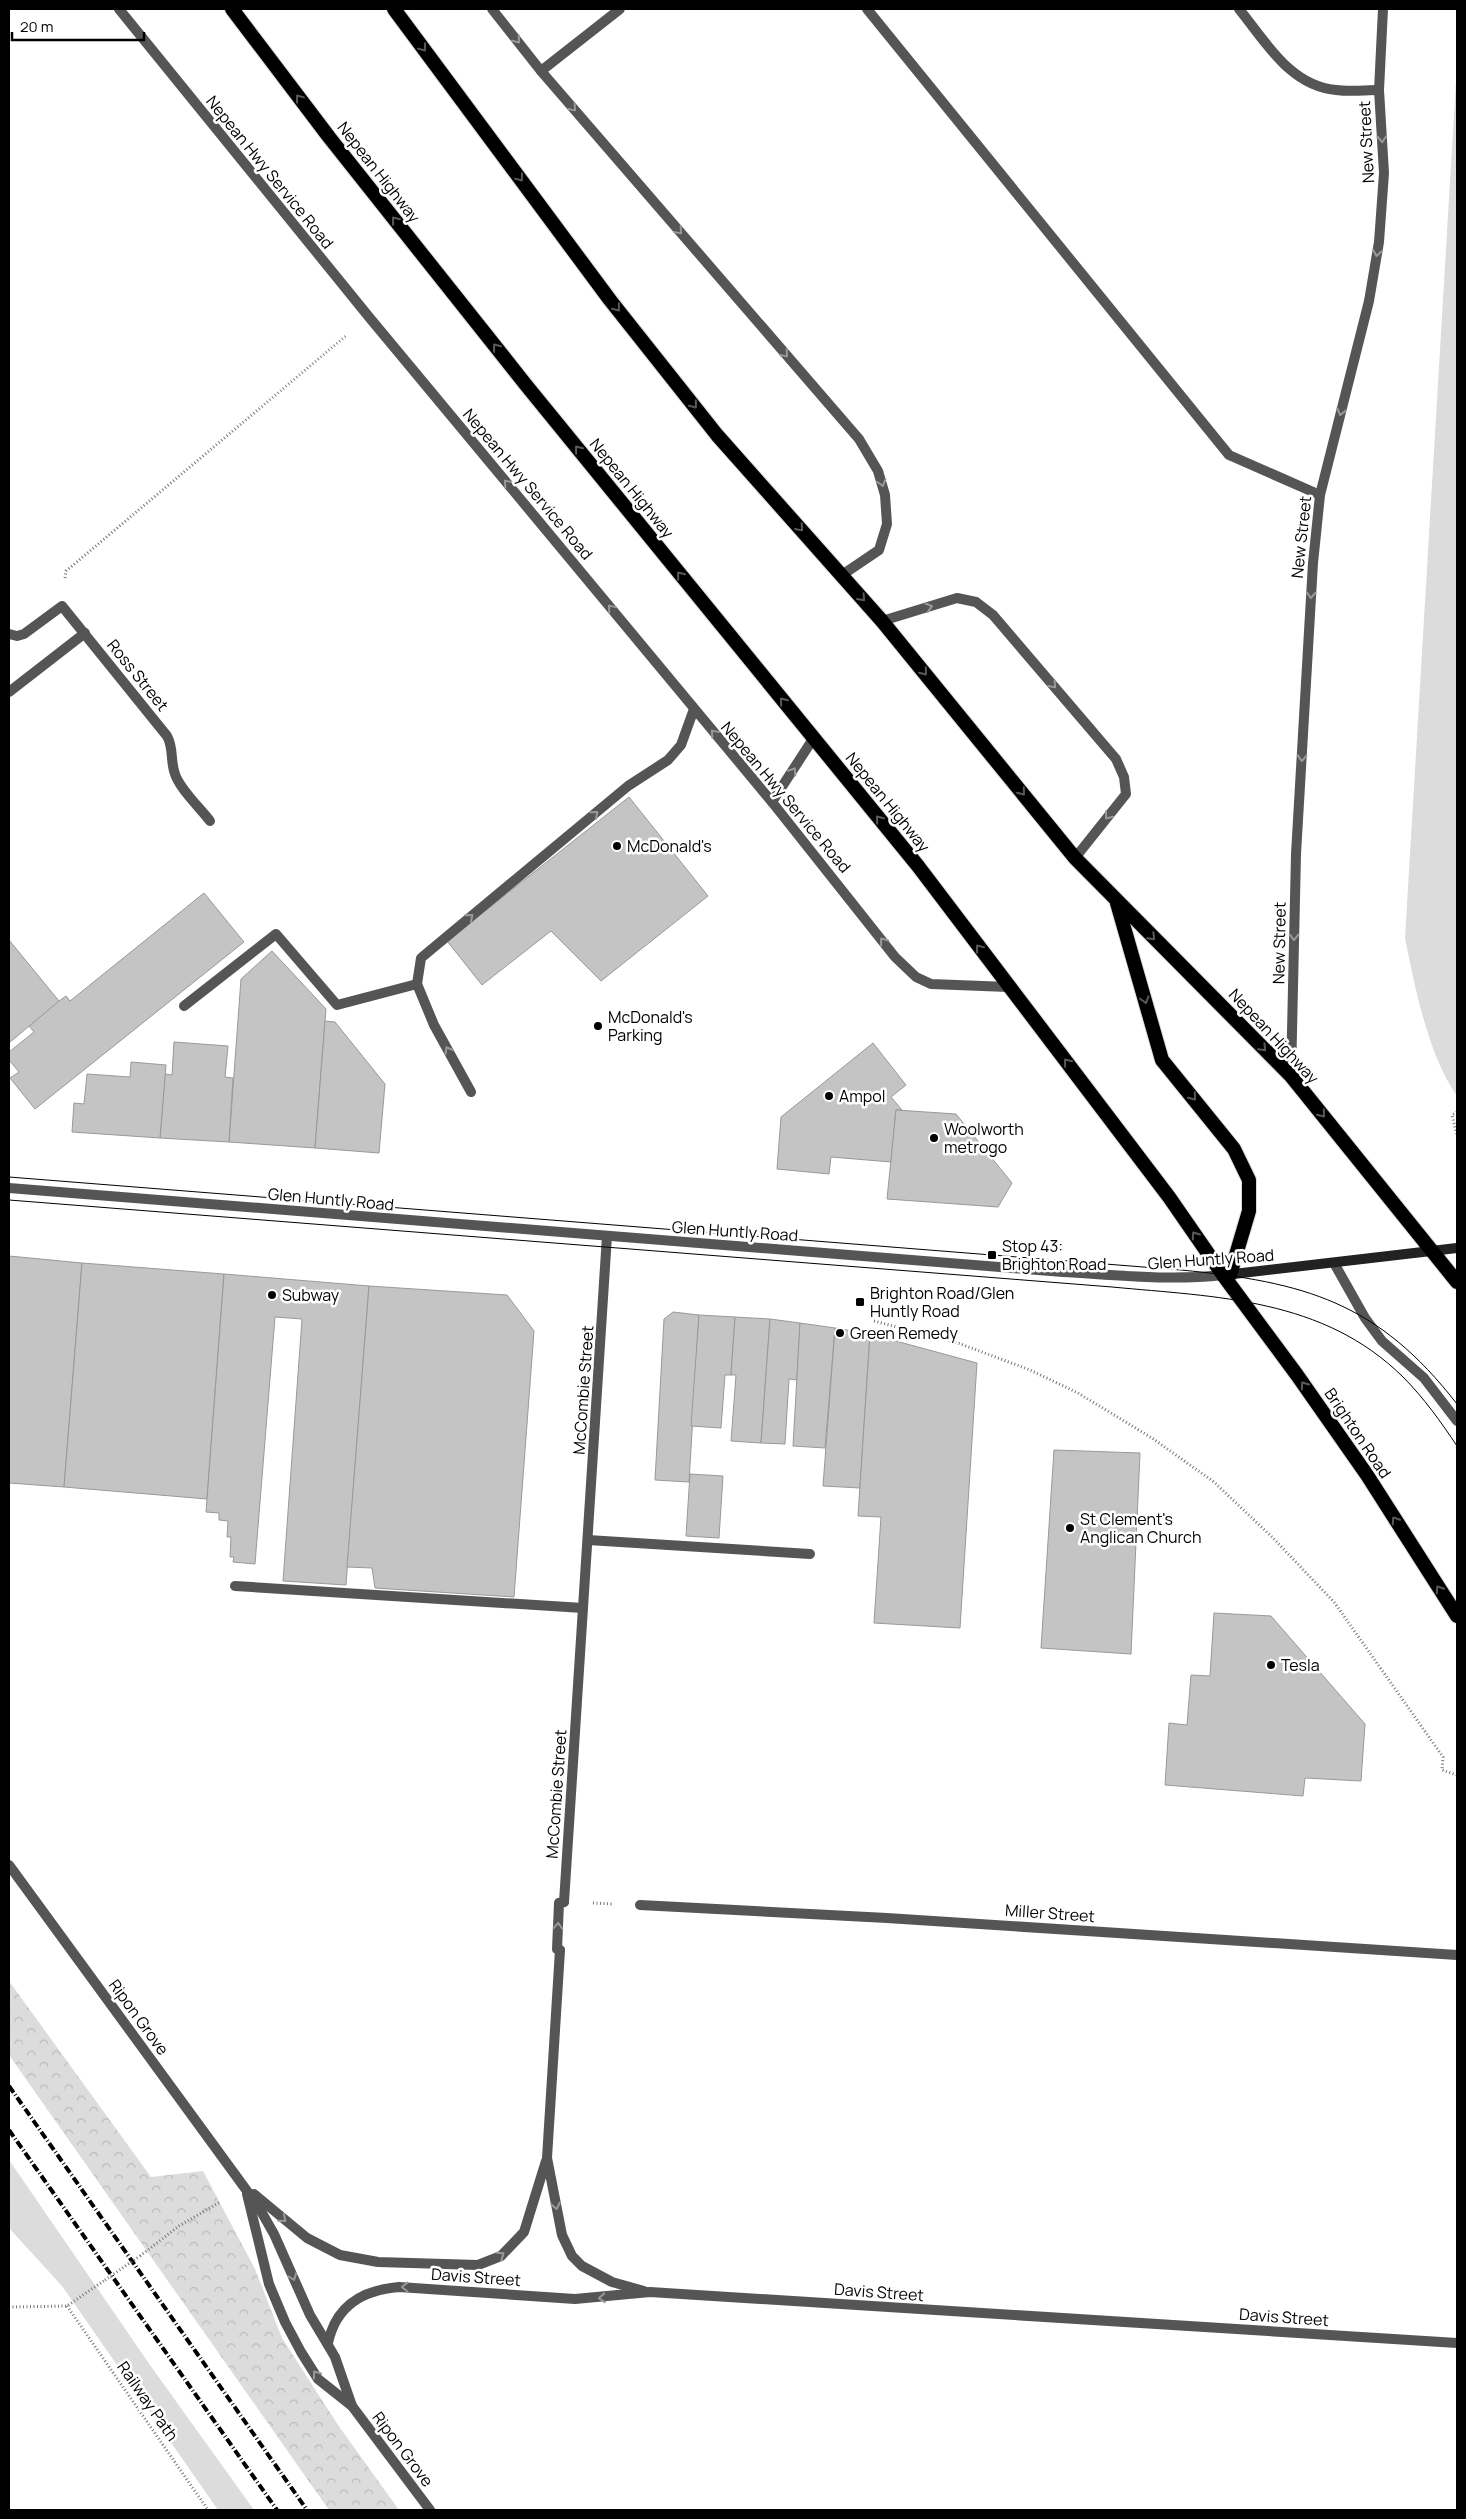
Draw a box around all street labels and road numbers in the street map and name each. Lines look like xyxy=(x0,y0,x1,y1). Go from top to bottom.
street label: Nepean Hwy Service Road xyxy=(201,91,339,253)
street label: New Street xyxy=(1353,100,1379,184)
street label: Nepean Highway xyxy=(333,117,426,228)
street label: Nepean Hwy Service Road xyxy=(458,404,598,564)
street label: Nepean Highway xyxy=(585,433,679,543)
street label: New Street xyxy=(1286,495,1316,579)
street label: Ross Street xyxy=(102,634,174,716)
street label: Nepean Hwy Service Road xyxy=(716,717,856,877)
street label: Nepean Highway xyxy=(841,747,935,857)
street label: New Street xyxy=(1267,902,1291,984)
street label: Nepean Highway xyxy=(1224,984,1324,1089)
street label: Glen Huntly Road xyxy=(267,1183,395,1215)
street label: Glen Huntly Road xyxy=(671,1216,799,1246)
street label: Glen Huntly Road xyxy=(1147,1244,1275,1274)
street label: McCombie Street xyxy=(568,1325,598,1455)
street label: Brighton Road xyxy=(1320,1384,1396,1482)
street label: McCombie Street xyxy=(541,1729,571,1859)
street label: Miller Street xyxy=(1004,1899,1096,1927)
street label: Ripon Grove xyxy=(104,1975,174,2059)
street label: Davis Street xyxy=(430,2263,522,2291)
street label: Davis Street xyxy=(833,2278,925,2306)
street label: Davis Street xyxy=(1238,2303,1330,2331)
street label: Railway Path xyxy=(112,2357,184,2445)
street label: Ripon Grove xyxy=(368,2407,438,2491)

